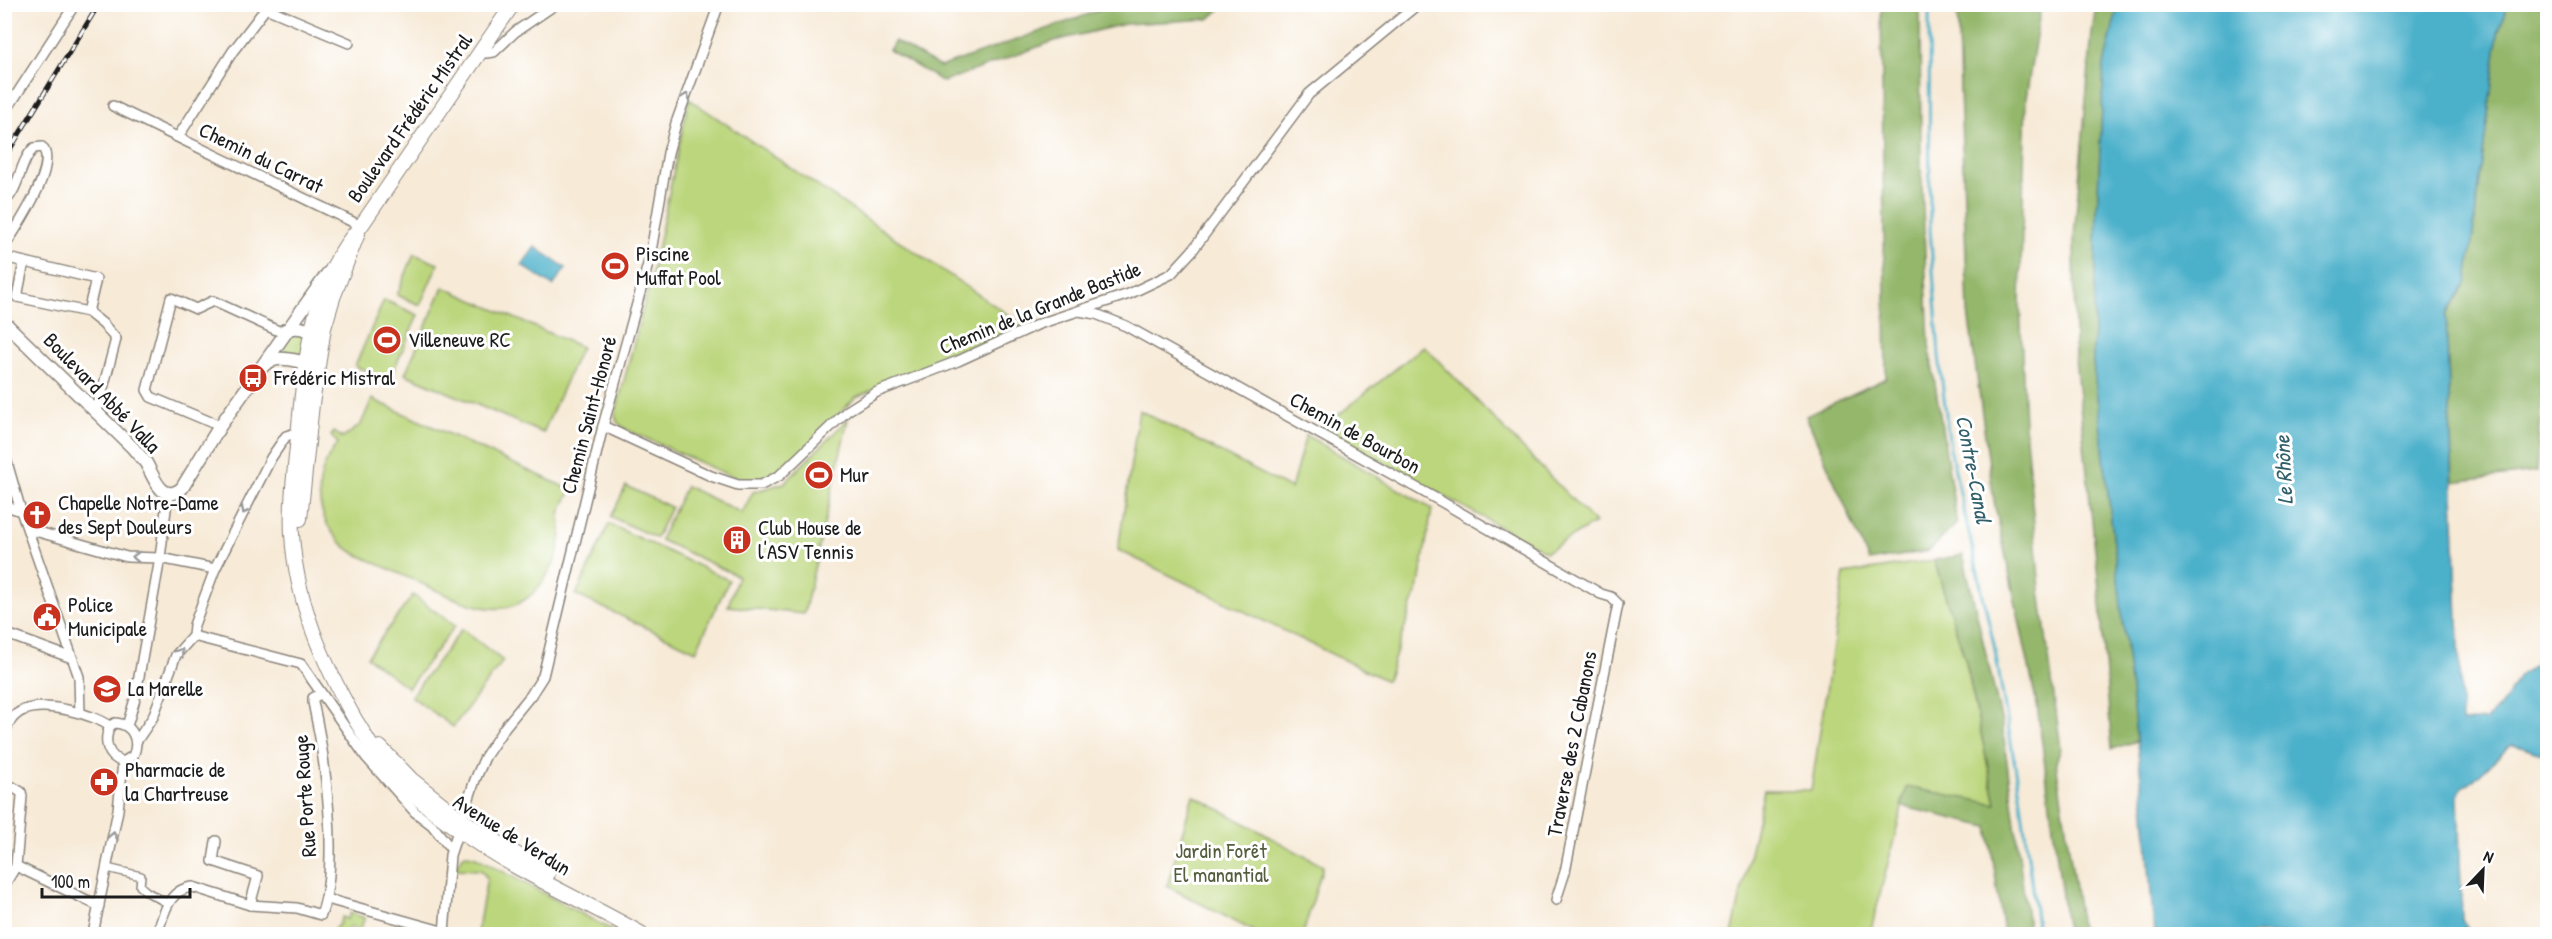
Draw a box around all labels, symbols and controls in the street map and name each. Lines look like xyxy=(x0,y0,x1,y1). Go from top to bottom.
street label: Boulevard Frédéric Mistral xyxy=(340,27,479,208)
one-way arrow xyxy=(679,92,691,103)
street label: Chemin du Carrat xyxy=(194,115,329,200)
place label: Piscine Muffat Pool xyxy=(636,239,721,292)
sports icon: Piscine Muffat Pool xyxy=(599,250,631,282)
street label: Chemin de la Grande Bastide xyxy=(935,254,1145,361)
sports icon: Villeneuve RC xyxy=(371,324,403,356)
place label: Villeneuve RC xyxy=(408,325,511,354)
street label: Boulevard Abbé Valla xyxy=(37,326,167,459)
street label: Chemin Saint-Honoré xyxy=(553,333,624,497)
bus stop icon: Frédéric Mistral xyxy=(237,362,269,394)
place label: Frédéric Mistral xyxy=(273,363,395,392)
street label: Chemin de Bourbon xyxy=(1285,385,1426,481)
water label: Contre-Canal xyxy=(1949,412,1999,527)
water label: Le Rhône xyxy=(2266,434,2300,505)
sports icon: Mur xyxy=(803,459,835,491)
place label: Mur xyxy=(840,460,869,489)
place label: Chapelle Notre-Dame des Sept Douleurs xyxy=(58,488,219,541)
church icon: Chapelle Notre-Dame des Sept Douleurs xyxy=(21,499,53,531)
one-way arrow xyxy=(240,504,252,515)
place label: Club House de l'ASV Tennis xyxy=(758,513,862,566)
building icon: Club House de l'ASV Tennis xyxy=(721,524,753,556)
one-way arrow xyxy=(132,551,141,564)
place label: Police Municipale xyxy=(68,590,147,643)
public building icon: Police Municipale xyxy=(31,601,63,633)
one-way arrow xyxy=(173,648,184,659)
street label: Traverse des 2 Cabanons xyxy=(1539,649,1604,839)
school or university icon: La Marelle xyxy=(91,673,123,705)
place label: La Marelle xyxy=(128,674,203,703)
street label: Rue Porte Rouge xyxy=(286,734,323,858)
place label: Pharmacie de la Chartreuse xyxy=(125,755,229,808)
pharmacy icon: Pharmacie de la Chartreuse xyxy=(88,766,120,798)
street label: Avenue de Verdun xyxy=(448,787,577,882)
one-way arrow xyxy=(106,831,119,841)
park label: Jardin Forêt El manantial xyxy=(1173,836,1269,889)
north arrow xyxy=(2453,840,2513,900)
text: N xyxy=(2481,844,2498,868)
scale bar xyxy=(42,861,190,899)
text: 100 m xyxy=(51,869,90,894)

